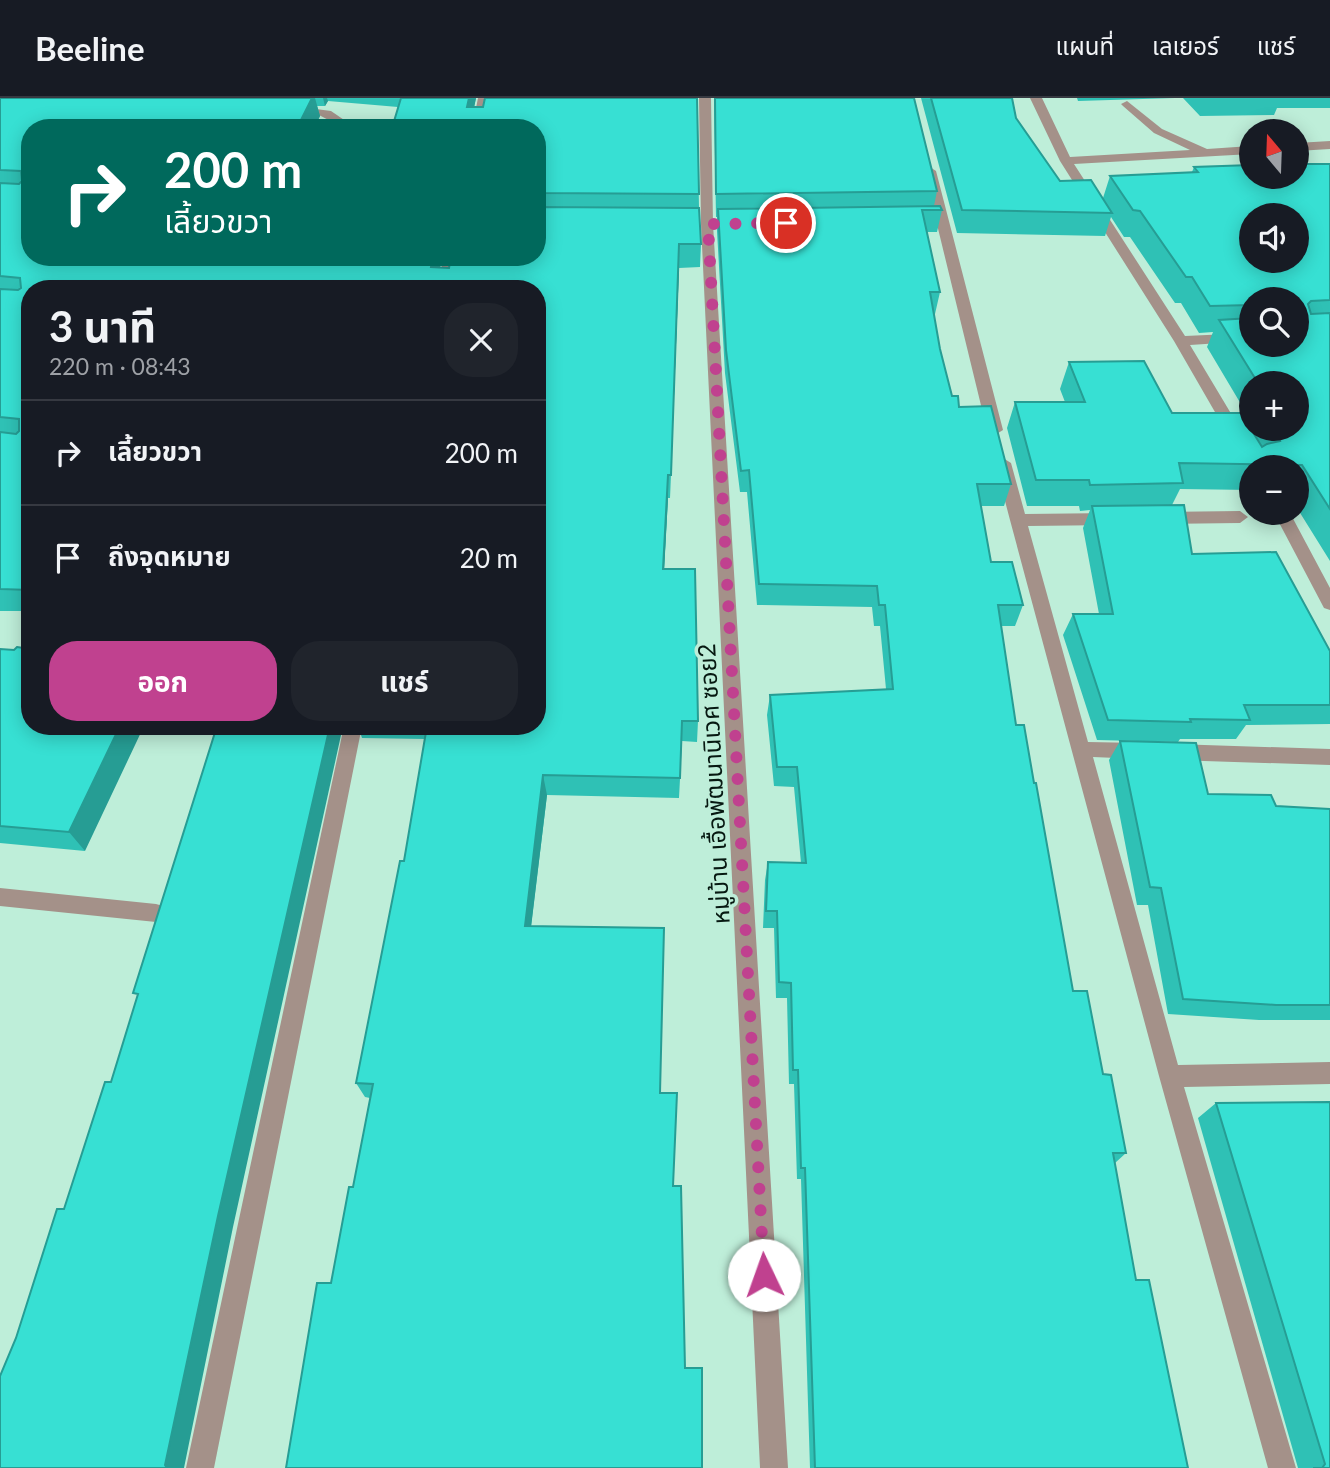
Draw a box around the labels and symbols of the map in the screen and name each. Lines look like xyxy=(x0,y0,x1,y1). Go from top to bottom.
north arrow xyxy=(1239,119,1309,189)
pin xyxy=(756,193,816,253)
street label: หมู่บ้าน เอื้อพัฒนานิเวศ ซอย2 xyxy=(690,643,737,925)
position arrow xyxy=(727,1238,801,1312)

